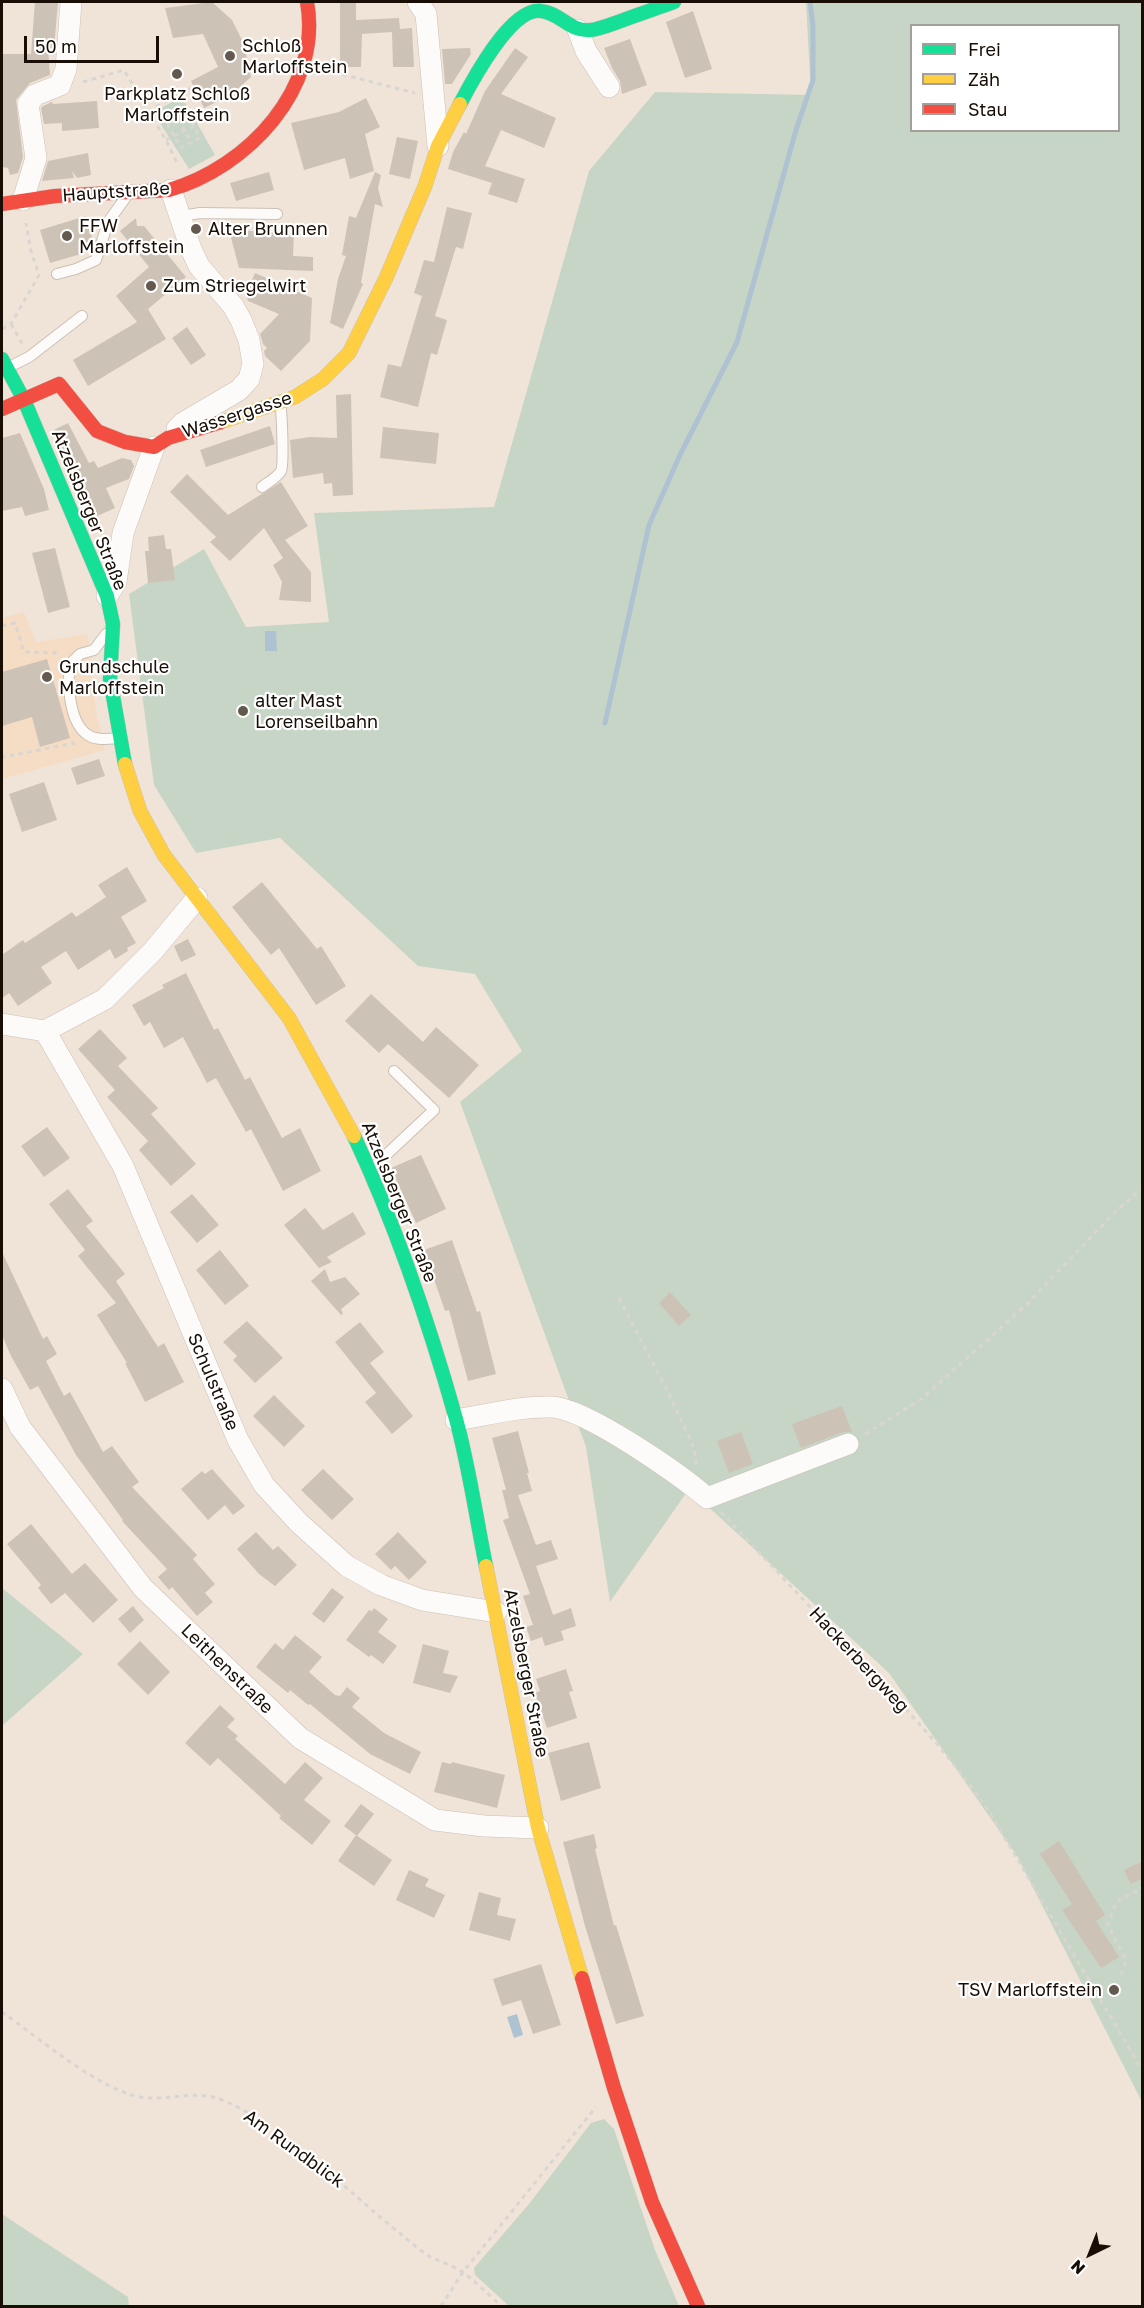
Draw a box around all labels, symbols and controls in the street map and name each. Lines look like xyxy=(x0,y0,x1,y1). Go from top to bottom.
scale bar xyxy=(27,24,162,62)
legend xyxy=(910,24,1120,132)
text: 50 m xyxy=(35,35,77,57)
place label: Schloß Marloffstein xyxy=(242,35,347,78)
text: Frei xyxy=(968,38,1001,60)
marker: Schloß Marloffstein xyxy=(223,49,237,63)
marker: Parkplatz Schloß Marloffstein xyxy=(170,67,184,81)
text: Zäh xyxy=(968,68,1000,90)
place label: Parkplatz Schloß Marloffstein xyxy=(104,83,250,125)
text: Stau xyxy=(968,98,1007,120)
street label: Hauptstraße xyxy=(62,177,170,207)
place label: FFW Marloffstein xyxy=(79,215,184,258)
place label: Alter Brunnen xyxy=(208,218,328,240)
marker: Alter Brunnen xyxy=(189,222,203,236)
marker: FFW Marloffstein xyxy=(60,229,74,243)
place label: Zum Striegelwirt xyxy=(163,275,306,297)
marker: Zum Striegelwirt xyxy=(144,279,158,293)
street label: Wassergasse xyxy=(180,387,294,443)
street label: Atzelsberger Straße xyxy=(47,426,131,594)
place label: Grundschule Marloffstein xyxy=(59,656,169,698)
marker: Grundschule Marloffstein xyxy=(40,670,54,684)
place label: alter Mast Lorenseilbahn xyxy=(255,690,378,732)
marker: alter Mast Lorenseilbahn xyxy=(236,704,250,718)
street label: Atzelsberger Straße xyxy=(357,1118,441,1286)
street label: Schulstraße xyxy=(183,1330,243,1434)
street label: Atzelsberger Straße xyxy=(499,1587,553,1759)
street label: Hackerbergweg xyxy=(805,1603,913,1717)
street label: Leithenstraße xyxy=(176,1620,278,1718)
place label: TSV Marloffstein xyxy=(958,1979,1102,2001)
marker: TSV Marloffstein xyxy=(1107,1983,1121,1997)
street label: Am Rundblick xyxy=(240,2105,348,2193)
north arrow xyxy=(1060,2224,1120,2284)
text: N xyxy=(1066,2256,1089,2279)

